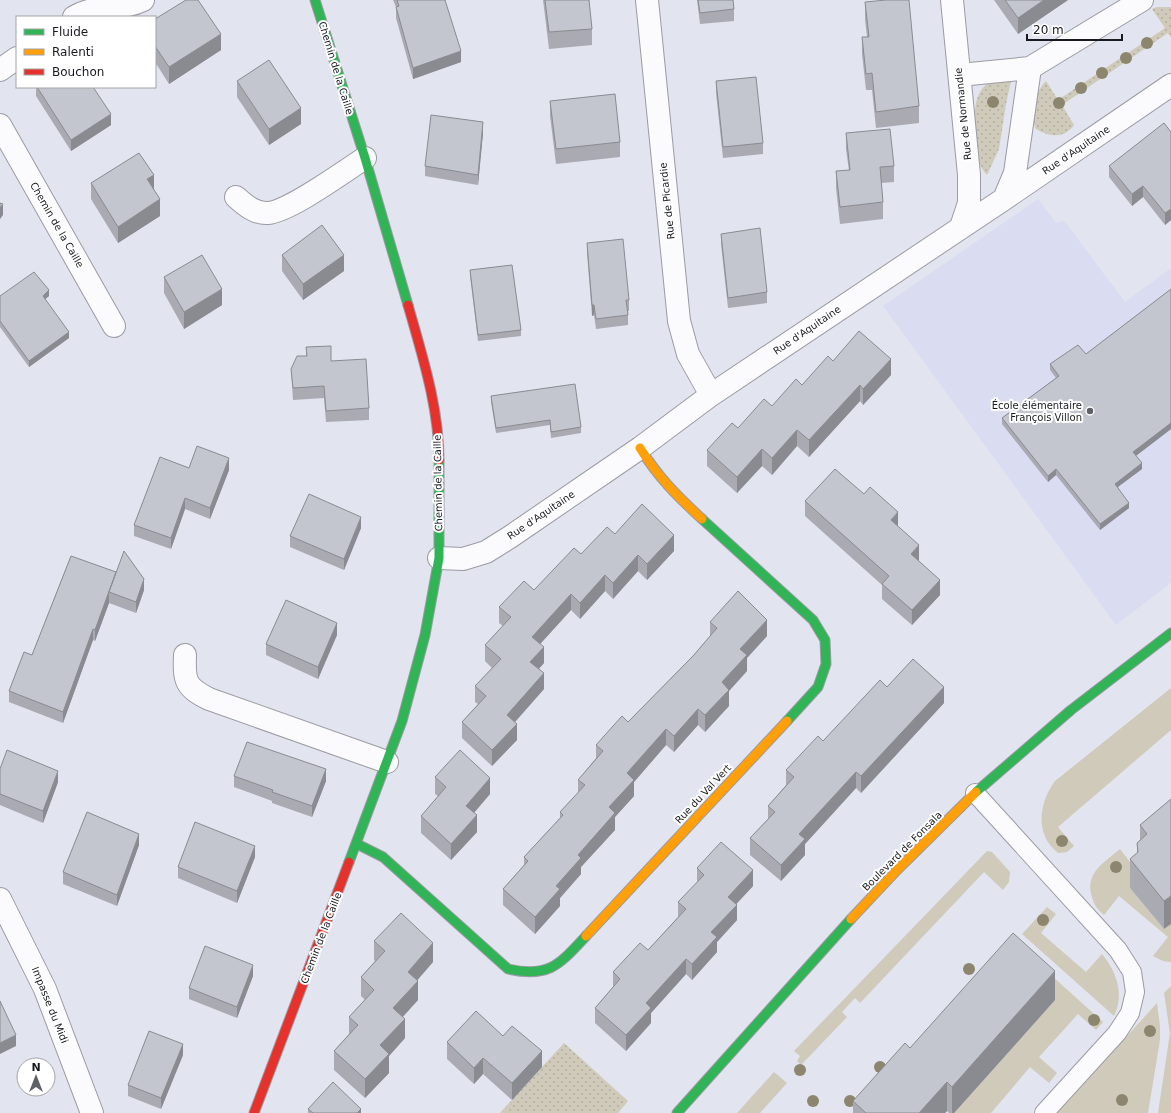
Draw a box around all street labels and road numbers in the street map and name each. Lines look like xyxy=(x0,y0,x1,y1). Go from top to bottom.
street label: Chemin de la Caille xyxy=(317,20,355,116)
street label: Rue de Normandie xyxy=(953,67,973,161)
street label: Rue d'Aquitaine xyxy=(1040,123,1112,177)
street label: Rue de Picardie xyxy=(657,162,677,240)
street label: Chemin de la Caille xyxy=(28,180,86,270)
street label: Rue d'Aquitaine xyxy=(771,303,843,357)
street label: Chemin de la Caille xyxy=(432,434,444,532)
street label: Rue d'Aquitaine xyxy=(505,488,577,542)
street label: Rue du Val Vert xyxy=(673,762,733,826)
street label: Boulevard de Fonsala xyxy=(860,809,944,893)
street label: Chemin de la Caille xyxy=(299,891,343,985)
street label: Impasse du Midi xyxy=(30,965,70,1045)

